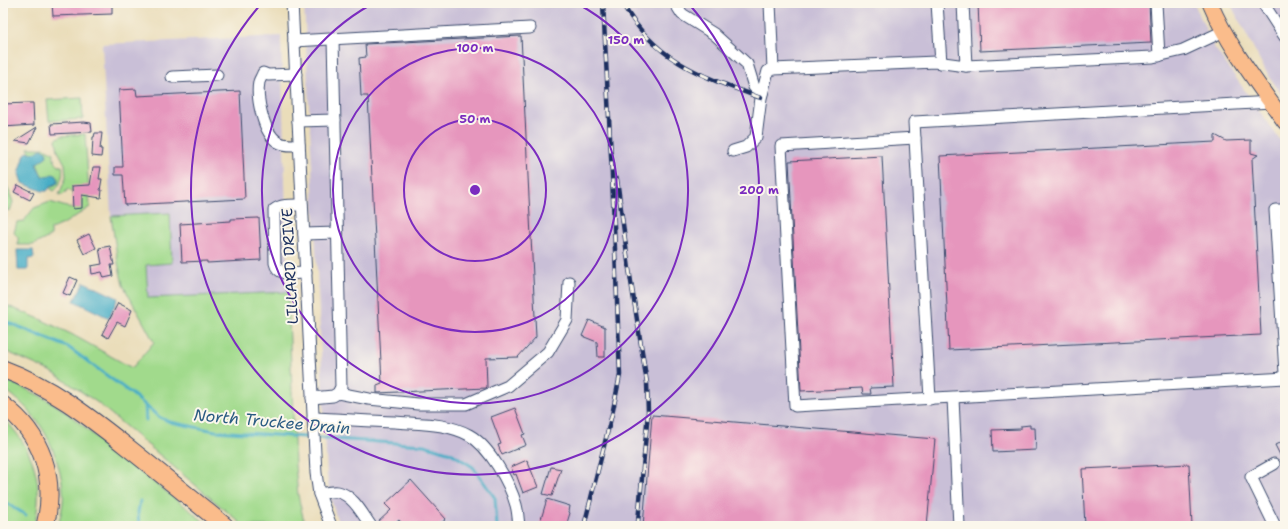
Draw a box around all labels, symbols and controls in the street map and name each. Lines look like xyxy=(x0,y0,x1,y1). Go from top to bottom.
text: 150 m xyxy=(608,32,644,48)
text: 100 m xyxy=(457,40,494,56)
text: 50 m xyxy=(460,111,491,127)
text: 200 m xyxy=(739,182,779,198)
centre of rings xyxy=(468,183,482,197)
street label: LILLARD DRIVE xyxy=(277,207,303,325)
water label: North Truckee Drain xyxy=(193,404,351,439)

